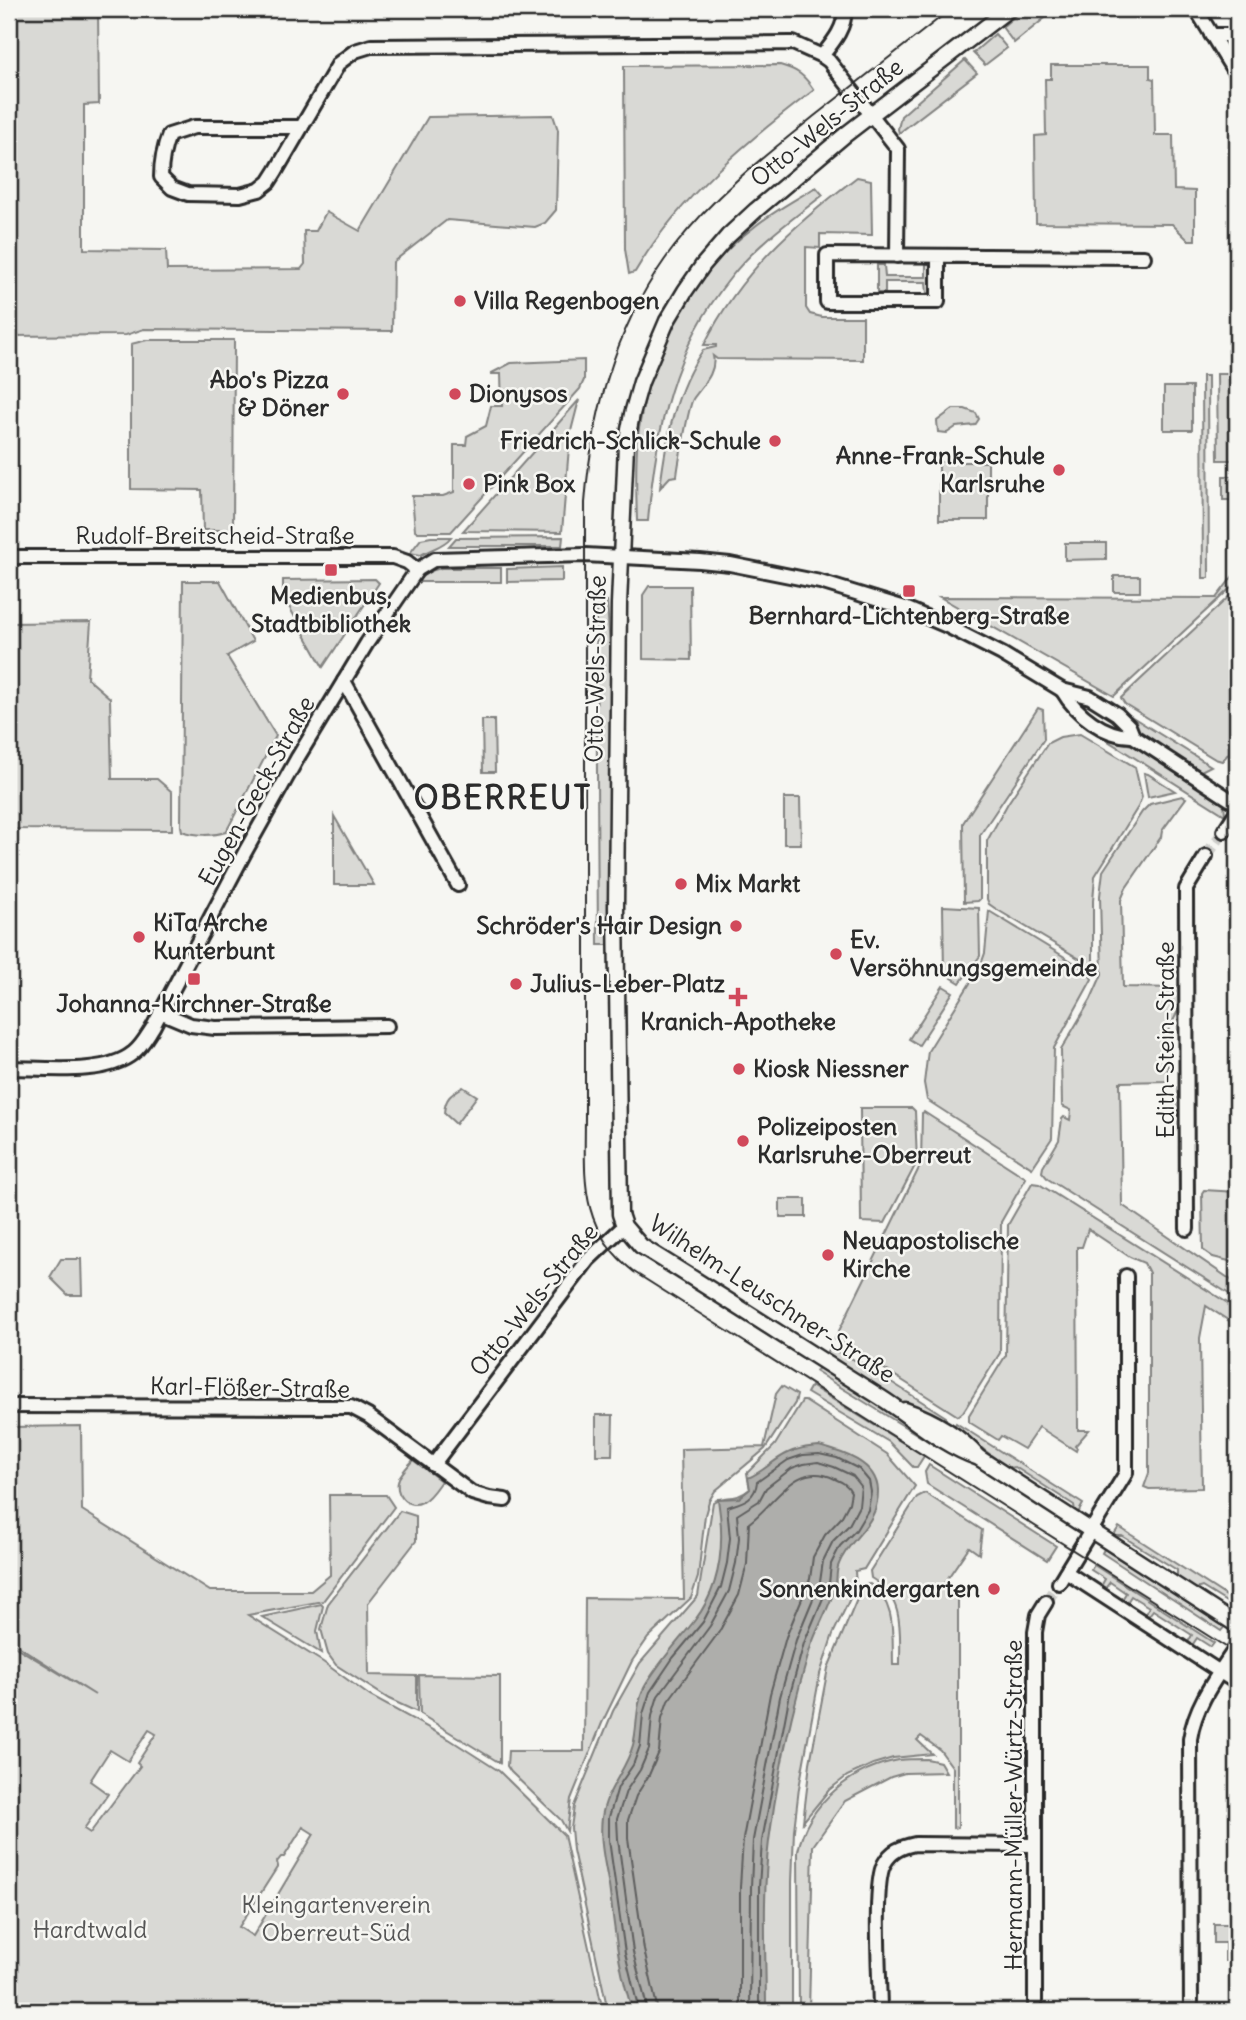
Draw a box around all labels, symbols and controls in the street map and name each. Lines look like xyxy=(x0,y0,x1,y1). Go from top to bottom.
street label: Otto-Wels-Straße xyxy=(744,51,909,193)
place label: Villa Regenbogen xyxy=(474,285,660,315)
marker: Villa Regenbogen xyxy=(452,293,468,309)
place label: Abo's Pizza & Döner xyxy=(210,364,329,422)
place label: Dionysos xyxy=(469,378,568,408)
marker: Abo's Pizza & Döner xyxy=(335,386,351,402)
marker: Dionysos xyxy=(447,386,463,402)
place label: Friedrich-Schlick-Schule xyxy=(500,425,761,455)
marker: Friedrich-Schlick-Schule xyxy=(767,433,783,449)
place label: Anne-Frank-Schule Karlsruhe xyxy=(836,440,1045,498)
marker: Anne-Frank-Schule Karlsruhe xyxy=(1051,462,1067,478)
place label: Pink Box xyxy=(483,468,575,498)
marker: Pink Box xyxy=(461,476,477,492)
street label: Rudolf-Breitscheid-Straße xyxy=(75,520,355,550)
marker: Medienbus, Stadtbibliothek xyxy=(323,562,339,578)
street label: Otto-Wels-Straße xyxy=(578,575,612,763)
place label: Medienbus, Stadtbibliothek xyxy=(251,580,411,638)
marker: Bernhard-Lichtenberg-Straße xyxy=(901,583,917,599)
place label: Bernhard-Lichtenberg-Straße xyxy=(748,600,1070,630)
street label: Eugen-Geck-Straße xyxy=(192,690,321,891)
district label: OBERREUT xyxy=(414,777,592,818)
place label: Mix Markt xyxy=(695,868,801,898)
marker: Mix Markt xyxy=(673,876,689,892)
place label: KiTa Arche Kunterbunt xyxy=(153,907,276,965)
place label: Schröder's Hair Design xyxy=(476,910,722,940)
marker: Schröder's Hair Design xyxy=(728,918,744,934)
place label: Ev. Versöhnungsgemeinde xyxy=(850,924,1098,982)
marker: KiTa Arche Kunterbunt xyxy=(131,929,147,945)
street label: Edith-Stein-Straße xyxy=(1150,941,1180,1139)
marker: Ev. Versöhnungsgemeinde xyxy=(828,946,844,962)
place label: Julius-Leber-Platz xyxy=(530,968,726,998)
marker: Johanna-Kirchner-Straße xyxy=(186,971,202,987)
marker: Julius-Leber-Platz xyxy=(508,976,524,992)
place label: Johanna-Kirchner-Straße xyxy=(56,988,332,1018)
marker: Kranich-Apotheke xyxy=(730,989,746,1005)
place label: Kranich-Apotheke xyxy=(640,1006,836,1036)
place label: Kiosk Niessner xyxy=(753,1053,909,1083)
marker: Kiosk Niessner xyxy=(731,1061,747,1077)
place label: Polizeiposten Karlsruhe-Oberreut xyxy=(757,1111,972,1169)
marker: Polizeiposten Karlsruhe-Oberreut xyxy=(735,1133,751,1149)
street label: Wilhelm-Leuschner-Straße xyxy=(644,1207,901,1389)
street label: Otto-Wels-Straße xyxy=(462,1217,604,1382)
place label: Neuapostolische Kirche xyxy=(842,1225,1019,1283)
marker: Neuapostolische Kirche xyxy=(820,1247,836,1263)
street label: Karl-Flößer-Straße xyxy=(150,1370,350,1404)
place label: Sonnenkindergarten xyxy=(759,1573,980,1603)
marker: Sonnenkindergarten xyxy=(986,1581,1002,1597)
street label: Hermann-Müller-Würtz-Straße xyxy=(998,1640,1028,1970)
park label: Kleingartenverein Oberreut-Süd xyxy=(241,1889,431,1947)
park label: Hardtwald xyxy=(33,1914,147,1944)

